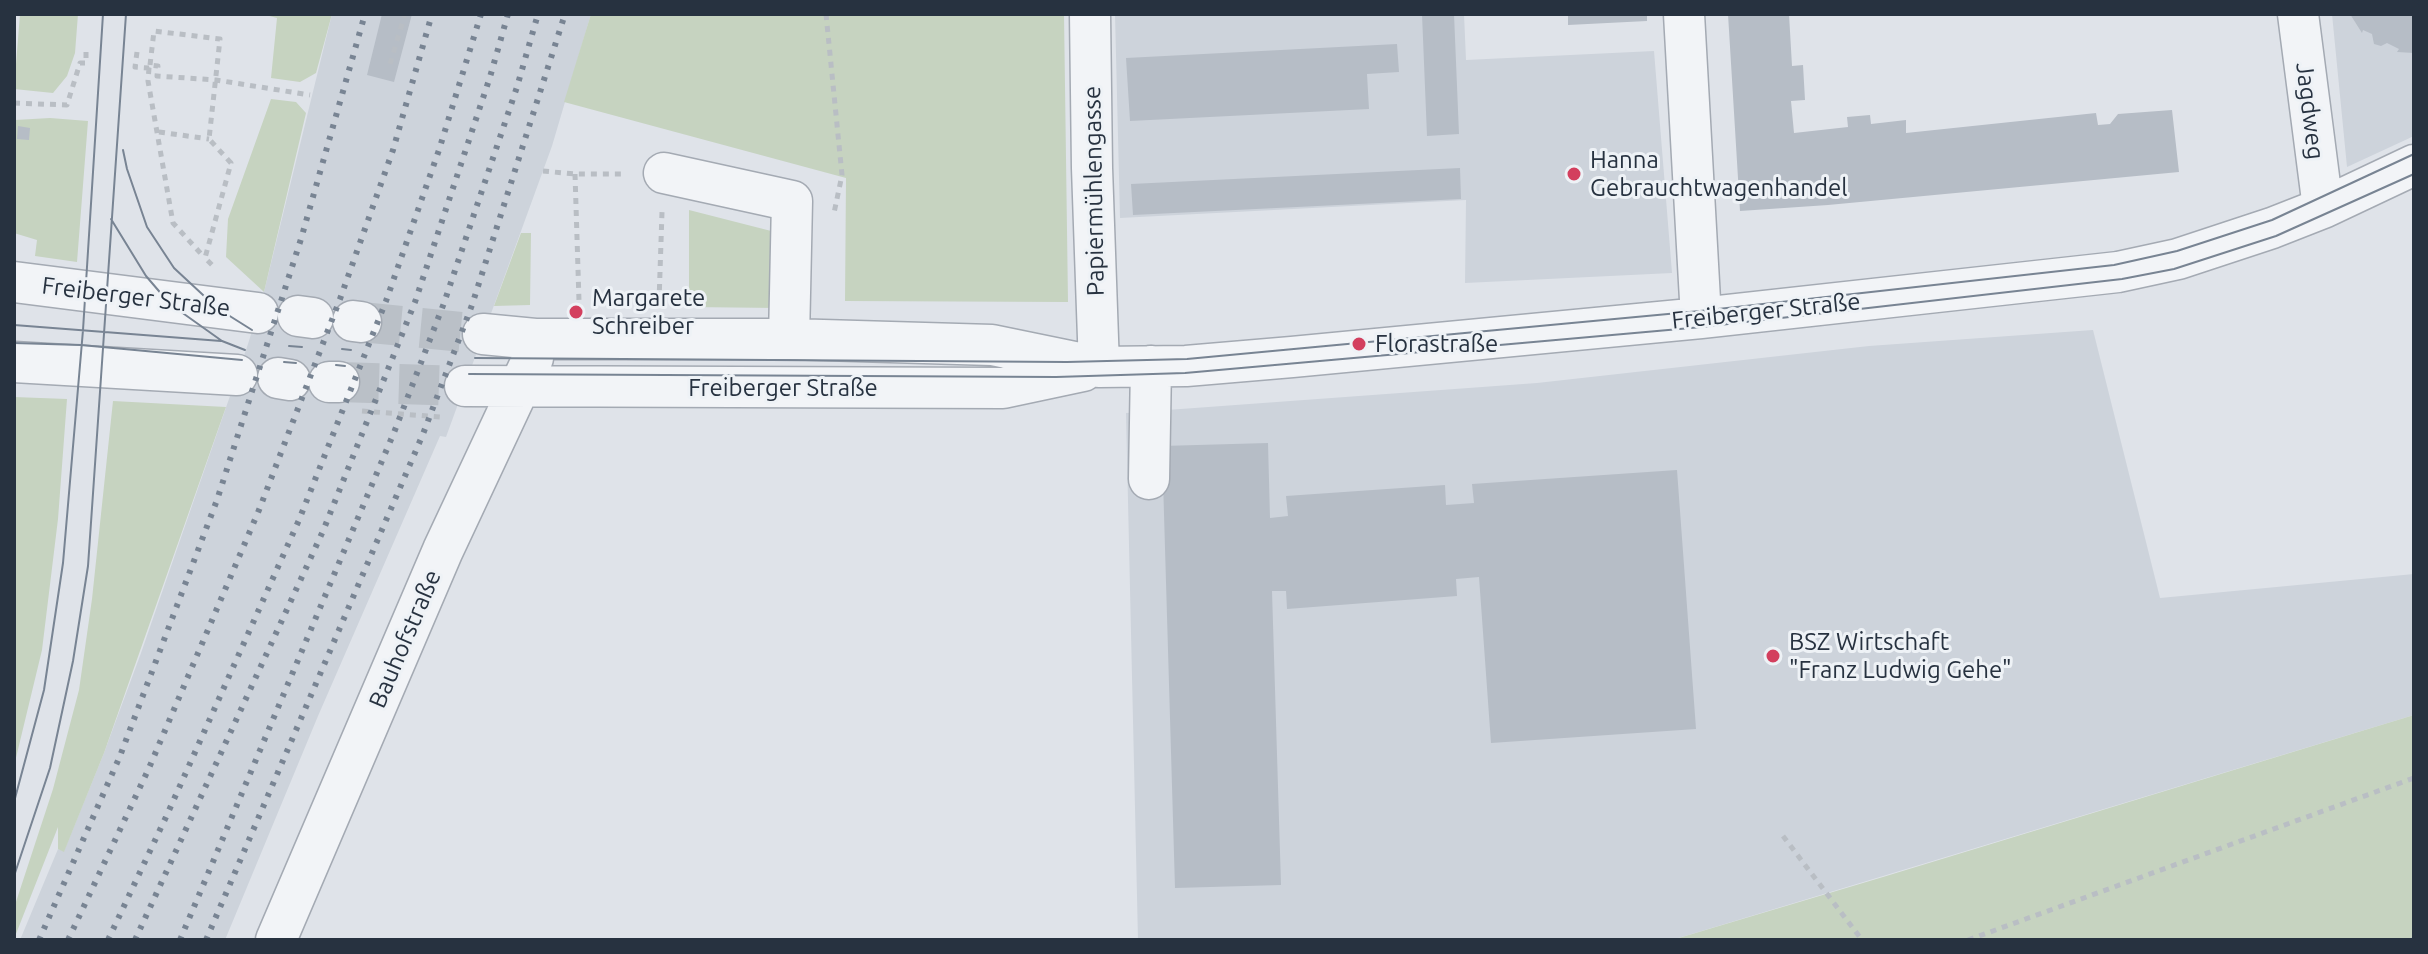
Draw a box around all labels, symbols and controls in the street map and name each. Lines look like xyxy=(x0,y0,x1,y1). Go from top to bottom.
street label: Jagdweg xyxy=(2290,61,2330,161)
street label: Papiermühlengasse xyxy=(1078,86,1110,296)
place label: Hanna Gebrauchtwagenhandel xyxy=(1590,146,1848,202)
marker: Hanna Gebrauchtwagenhandel xyxy=(1565,165,1583,183)
street label: Freiberger Straße xyxy=(40,271,232,323)
place label: Margarete Schreiber xyxy=(592,284,705,340)
street label: Freiberger Straße xyxy=(1670,287,1862,335)
marker: Margarete Schreiber xyxy=(567,303,585,321)
place label: Florastraße xyxy=(1375,330,1498,358)
marker: Florastraße xyxy=(1350,335,1368,353)
street label: Freiberger Straße xyxy=(688,374,878,402)
street label: Bauhofstraße xyxy=(363,566,447,712)
place label: BSZ Wirtschaft "Franz Ludwig Gehe" xyxy=(1789,628,2012,684)
marker: BSZ Wirtschaft "Franz Ludwig Gehe" xyxy=(1764,647,1782,665)

